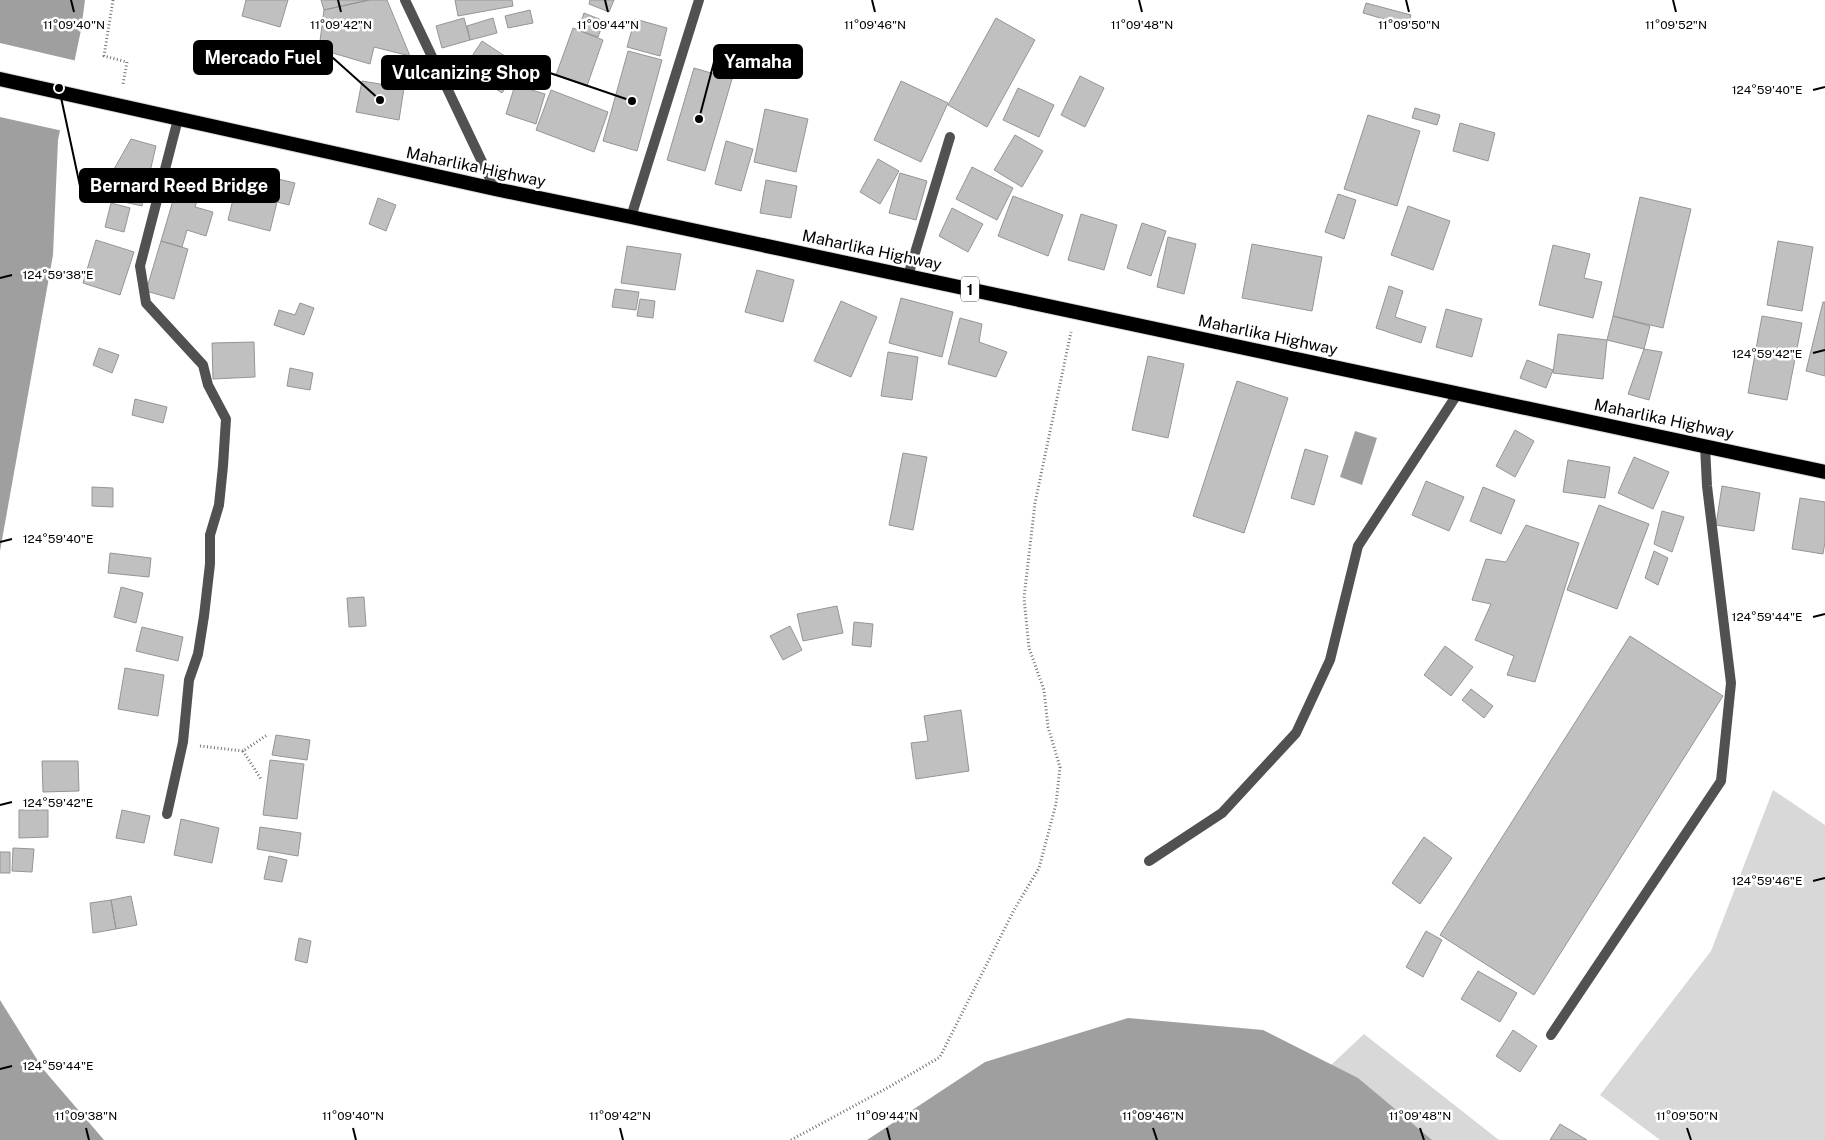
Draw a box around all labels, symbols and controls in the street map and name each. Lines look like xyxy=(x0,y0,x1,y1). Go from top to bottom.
text: 11°09'40"N xyxy=(43,18,105,32)
text: 11°09'42"N xyxy=(310,18,372,32)
text: 11°09'44"N xyxy=(577,18,639,32)
text: 11°09'46"N xyxy=(844,18,906,32)
text: 11°09'48"N xyxy=(1111,18,1173,32)
text: 11°09'50"N xyxy=(1378,18,1440,32)
text: 11°09'52"N xyxy=(1645,18,1707,32)
callout: Mercado Fuel xyxy=(194,41,332,74)
callout: Yamaha xyxy=(714,45,802,78)
text: Mercado Fuel xyxy=(204,47,322,68)
text: Yamaha xyxy=(724,51,792,72)
callout: Vulcanizing Shop xyxy=(382,56,550,89)
text: Vulcanizing Shop xyxy=(392,62,540,83)
text: 124°59'40"E xyxy=(1732,83,1802,97)
street label: Maharlika Highway xyxy=(405,143,548,191)
callout: Bernard Reed Bridge xyxy=(80,169,279,202)
text: Bernard Reed Bridge xyxy=(90,175,268,196)
street label: Maharlika Highway xyxy=(801,226,944,274)
text: 124°59'38"E xyxy=(22,268,94,282)
road number: 1 xyxy=(961,276,979,302)
street label: Maharlika Highway xyxy=(1197,311,1340,359)
text: 124°59'42"E xyxy=(1732,347,1802,361)
street label: Maharlika Highway xyxy=(1593,395,1736,443)
text: 124°59'40"E xyxy=(23,532,93,546)
text: 124°59'44"E xyxy=(1732,610,1802,624)
text: 124°59'42"E xyxy=(23,796,93,810)
text: 124°59'46"E xyxy=(1732,874,1802,888)
text: 124°59'44"E xyxy=(23,1059,93,1073)
text: 11°09'38"N xyxy=(55,1109,117,1123)
text: 11°09'40"N xyxy=(322,1109,384,1123)
text: 11°09'42"N xyxy=(589,1109,651,1123)
text: 11°09'44"N xyxy=(856,1109,918,1123)
text: 11°09'46"N xyxy=(1122,1109,1184,1123)
text: 11°09'48"N xyxy=(1389,1109,1451,1123)
text: 11°09'50"N xyxy=(1656,1109,1718,1123)

